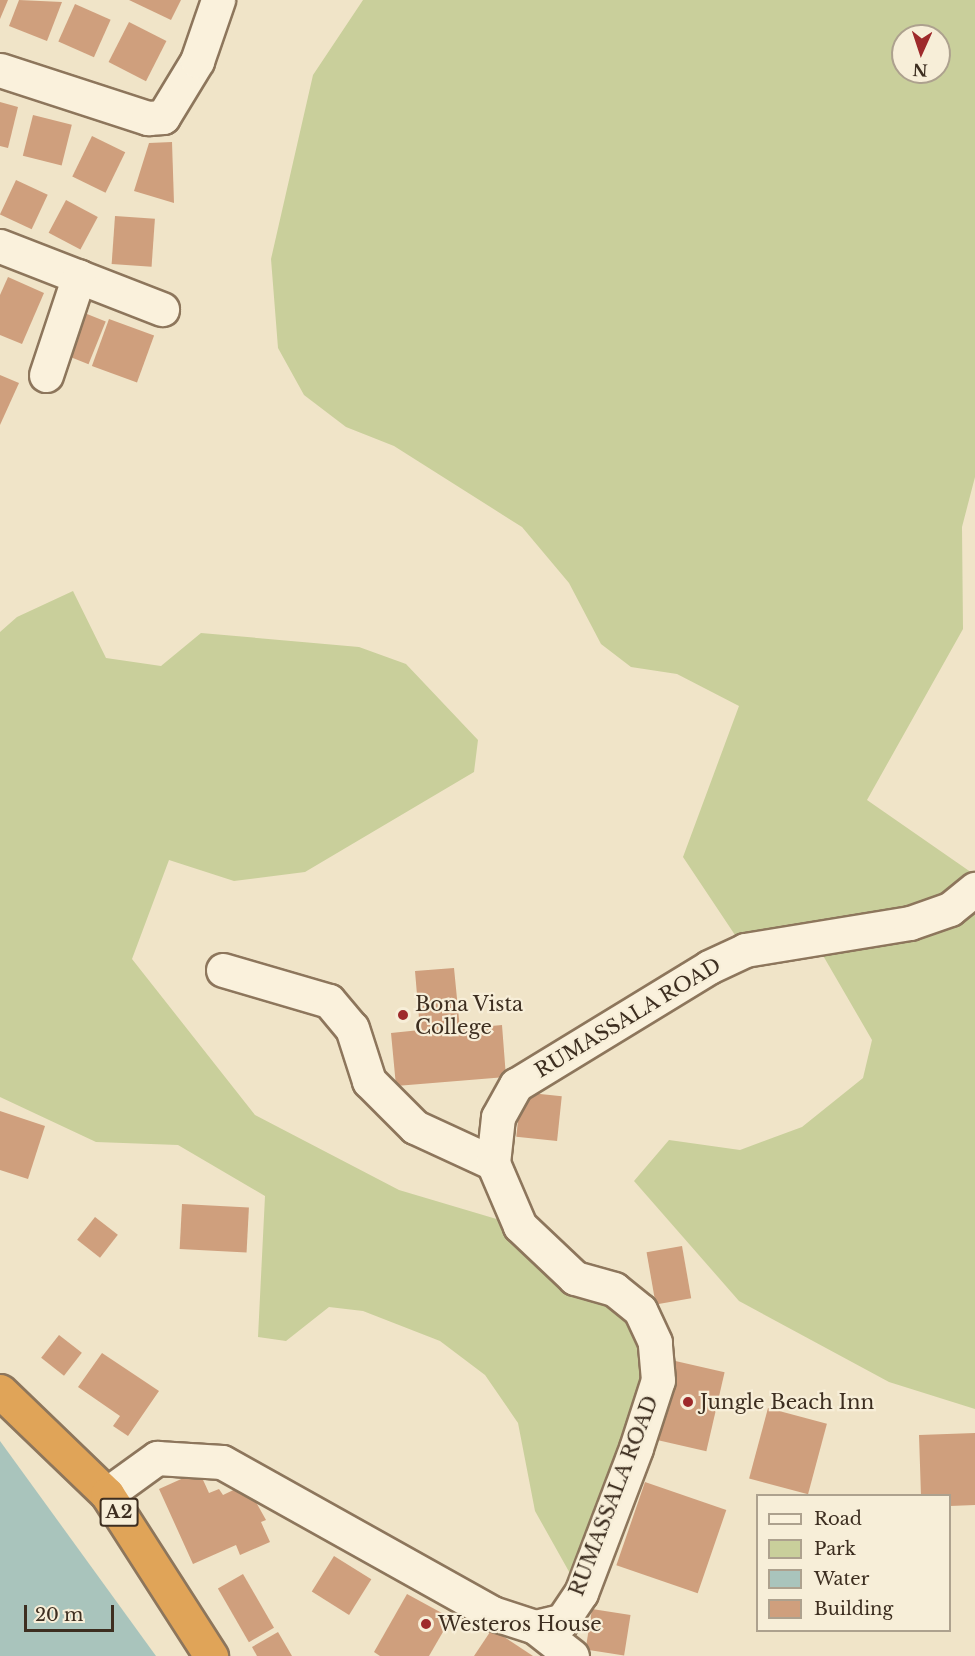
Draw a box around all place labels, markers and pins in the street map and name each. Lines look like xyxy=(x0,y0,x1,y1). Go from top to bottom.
place label: Bona Vista College xyxy=(415,992,524,1039)
marker: Bona Vista College xyxy=(396,1008,410,1022)
place label: Jungle Beach Inn xyxy=(700,1390,874,1414)
marker: Jungle Beach Inn xyxy=(681,1395,695,1409)
place label: Westeros House xyxy=(438,1612,602,1636)
marker: Westeros House xyxy=(419,1617,433,1631)

